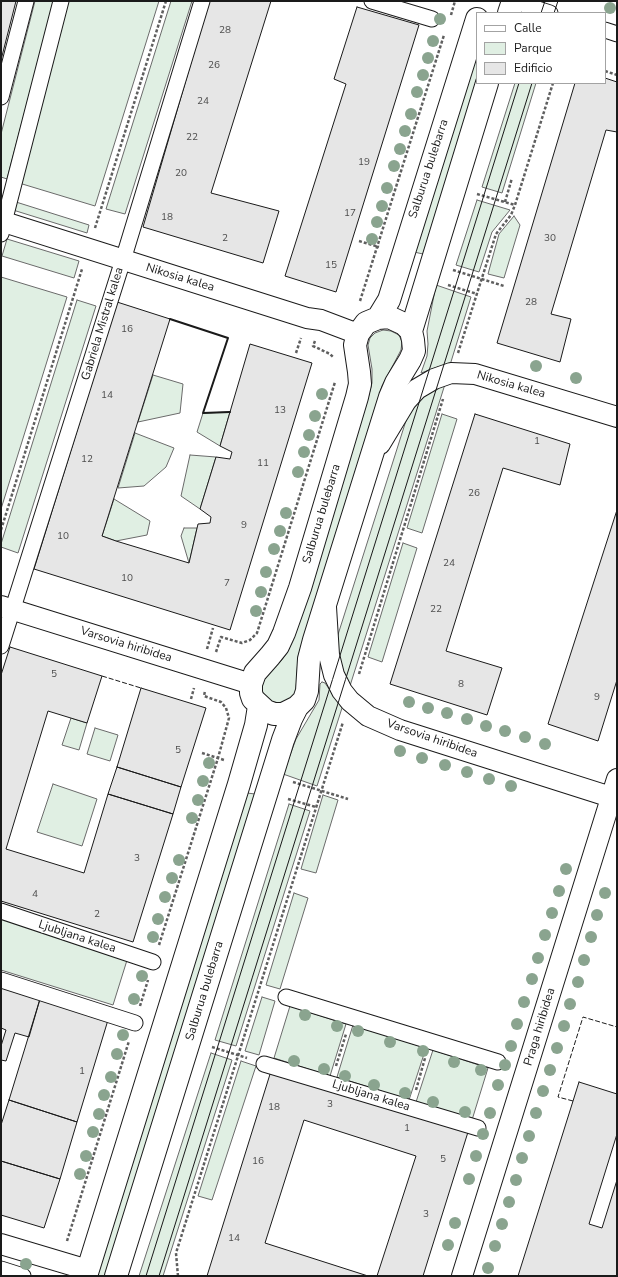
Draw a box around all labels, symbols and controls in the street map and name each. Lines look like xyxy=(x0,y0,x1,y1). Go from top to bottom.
legend xyxy=(476,12,606,84)
text: Calle xyxy=(514,20,542,36)
house number: 28 xyxy=(219,25,231,37)
text: Parque xyxy=(514,40,552,56)
house number: 26 xyxy=(208,60,220,72)
text: Edificio xyxy=(514,60,552,76)
house number: 24 xyxy=(197,96,209,108)
street label: Salburua bulebarra xyxy=(406,118,452,220)
house number: 22 xyxy=(186,132,198,144)
house number: 19 xyxy=(358,157,370,169)
house number: 20 xyxy=(175,168,187,180)
house number: 17 xyxy=(344,208,356,220)
house number: 18 xyxy=(161,212,173,224)
house number: 2 xyxy=(222,233,228,245)
house number: 30 xyxy=(544,233,556,245)
house number: 15 xyxy=(325,260,337,272)
street label: Nikosia kalea xyxy=(144,261,216,295)
street label: Gabriela Mistral kalea xyxy=(79,266,127,382)
house number: 28 xyxy=(525,297,537,309)
house number: 16 xyxy=(121,324,133,336)
street label: Nikosia kalea xyxy=(475,368,547,402)
house number: 14 xyxy=(101,390,113,402)
house number: 13 xyxy=(274,405,286,417)
house number: 1 xyxy=(534,436,540,448)
house number: 12 xyxy=(81,454,93,466)
house number: 11 xyxy=(257,458,269,470)
street label: Salburua bulebarra xyxy=(300,462,344,566)
house number: 26 xyxy=(468,488,480,500)
house number: 9 xyxy=(241,520,247,532)
house number: 10 xyxy=(57,531,69,543)
house number: 24 xyxy=(443,558,455,570)
house number: 10 xyxy=(121,573,133,585)
house number: 7 xyxy=(224,578,230,590)
house number: 22 xyxy=(430,604,442,616)
street label: Varsovia hiribidea xyxy=(78,624,174,666)
house number: 5 xyxy=(51,669,57,681)
house number: 8 xyxy=(458,679,464,691)
house number: 9 xyxy=(594,692,600,704)
street label: Varsovia hiribidea xyxy=(385,717,479,761)
house number: 5 xyxy=(175,745,181,757)
house number: 3 xyxy=(134,853,140,865)
house number: 4 xyxy=(32,889,38,901)
house number: 2 xyxy=(94,909,100,921)
street label: Ljubljana kalea xyxy=(36,918,118,956)
street label: Salburua bulebarra xyxy=(183,939,227,1043)
street label: Praga hiribidea xyxy=(521,986,559,1068)
house number: 1 xyxy=(79,1066,85,1078)
street label: Ljubljana kalea xyxy=(330,1077,412,1115)
house number: 3 xyxy=(327,1099,333,1111)
house number: 18 xyxy=(268,1102,280,1114)
house number: 1 xyxy=(404,1123,410,1135)
house number: 5 xyxy=(440,1154,446,1166)
house number: 16 xyxy=(252,1156,264,1168)
house number: 3 xyxy=(423,1209,429,1221)
house number: 14 xyxy=(228,1233,240,1245)

